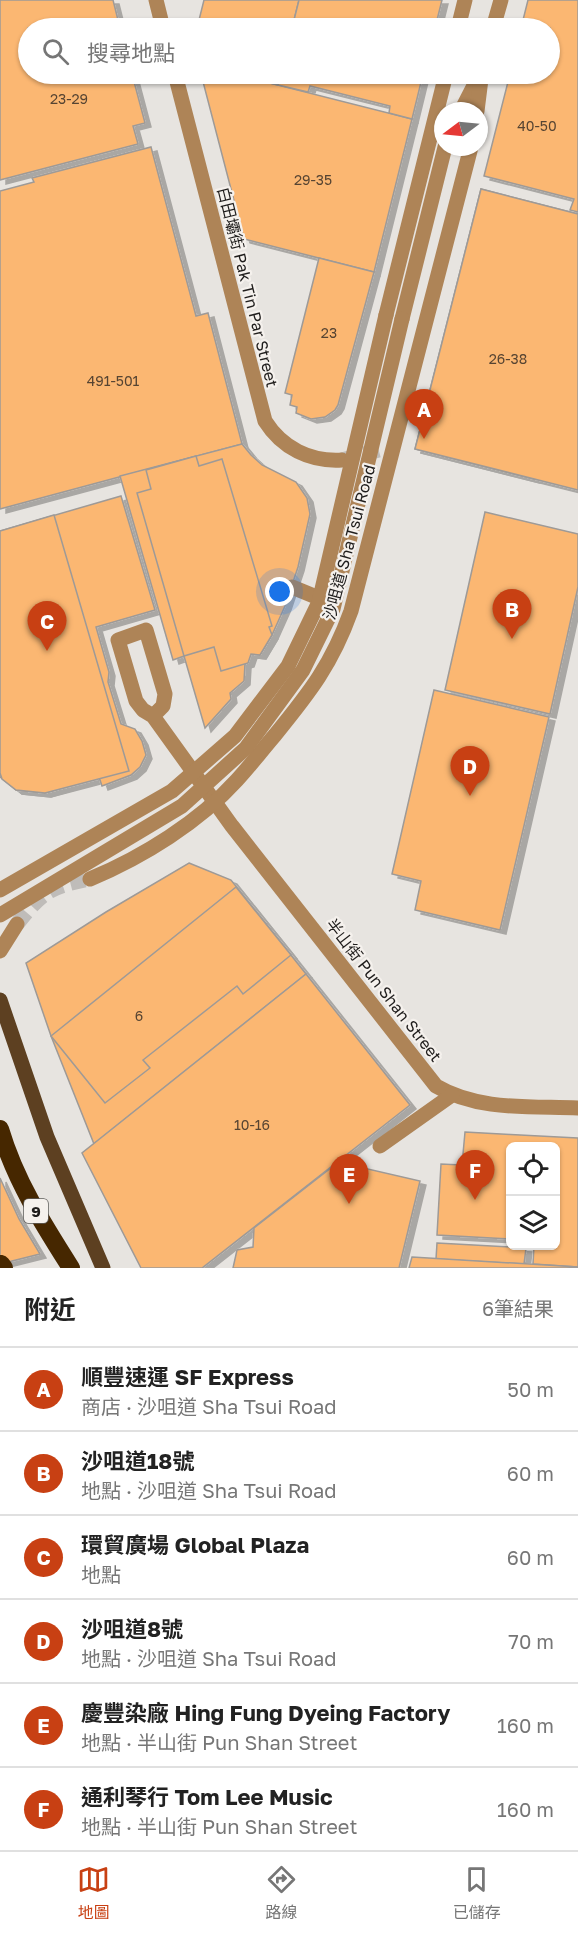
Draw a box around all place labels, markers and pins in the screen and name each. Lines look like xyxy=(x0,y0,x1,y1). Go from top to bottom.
pin: A xyxy=(404,390,444,439)
pin: B xyxy=(492,590,532,639)
pin: C xyxy=(28,602,66,651)
pin: D xyxy=(450,746,490,796)
pin: F xyxy=(456,1150,494,1200)
pin: E xyxy=(330,1154,368,1204)

